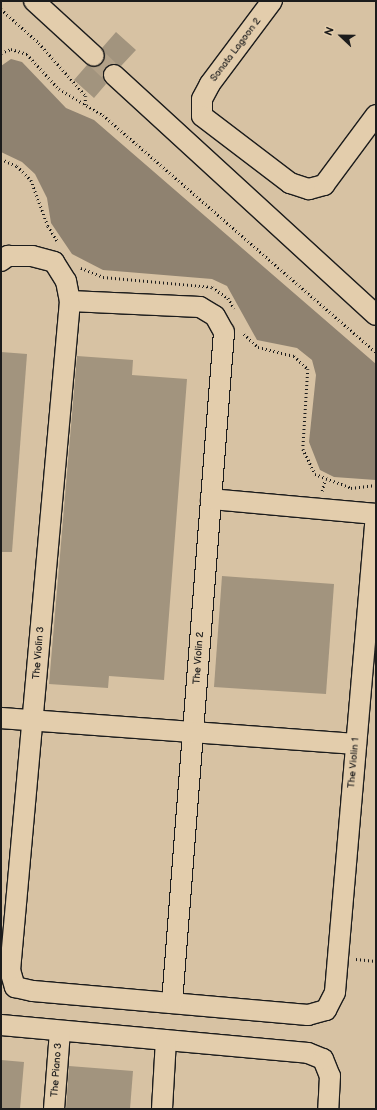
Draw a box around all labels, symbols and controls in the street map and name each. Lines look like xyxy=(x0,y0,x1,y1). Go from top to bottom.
street label: Sonata Lagoon 2 xyxy=(208,16,264,84)
north arrow xyxy=(321,16,361,56)
text: N xyxy=(322,25,337,38)
street label: The Violin 3 xyxy=(31,626,47,680)
street label: The Violin 2 xyxy=(191,631,207,685)
street label: The Violin 1 xyxy=(346,737,362,789)
street label: The Piano 3 xyxy=(49,1042,65,1098)

